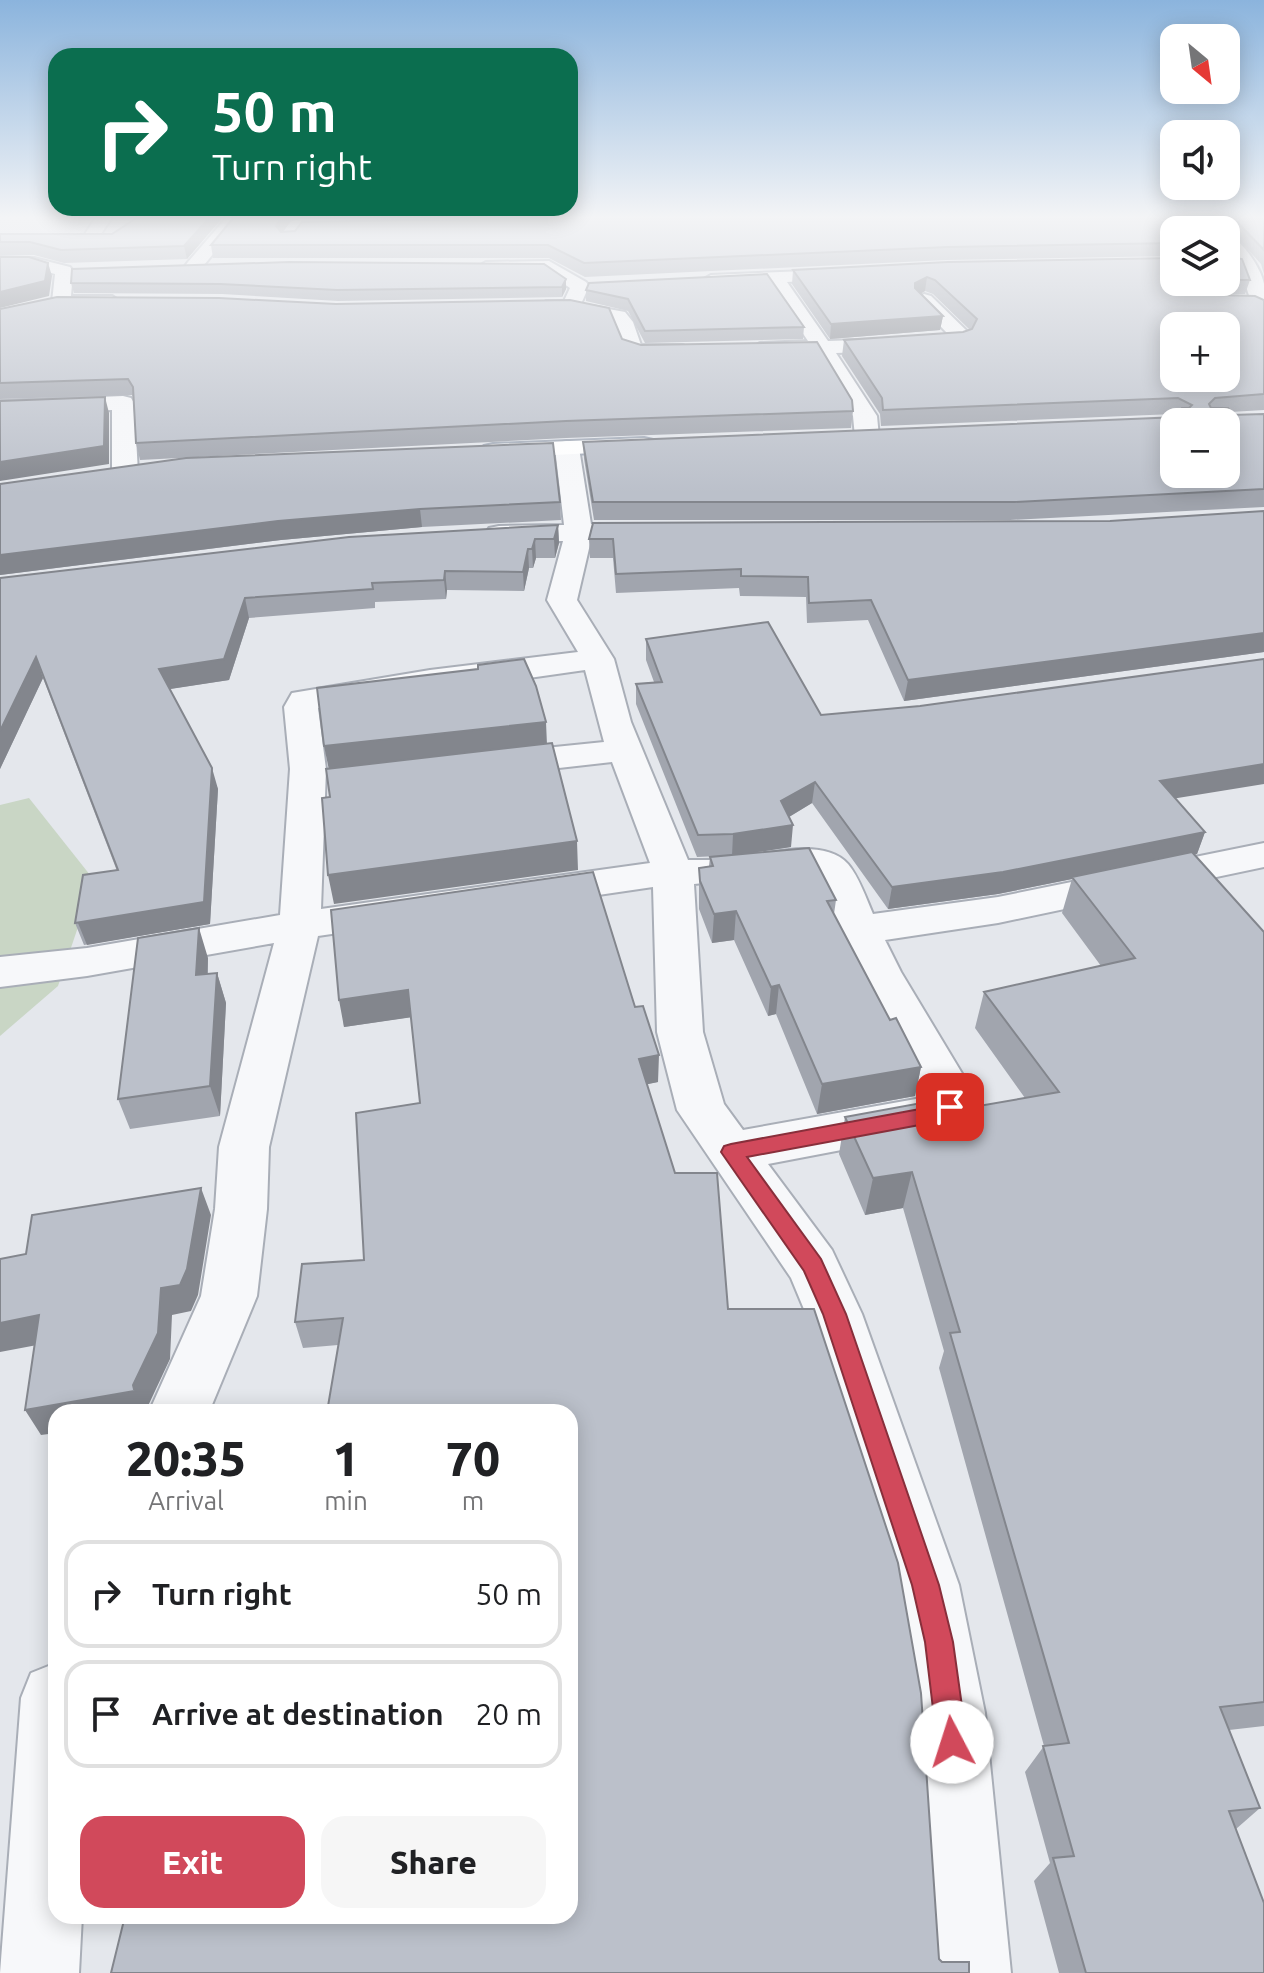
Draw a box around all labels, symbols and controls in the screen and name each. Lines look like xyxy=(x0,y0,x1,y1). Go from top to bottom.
north arrow xyxy=(1160,24,1240,104)
map controls xyxy=(1160,24,1240,488)
icon: right xyxy=(80,80,184,184)
text: 50 m xyxy=(212,80,337,143)
button: sound xyxy=(1160,120,1240,200)
text: Turn right xyxy=(212,146,372,187)
button: layers xyxy=(1160,216,1240,296)
button: + xyxy=(1160,312,1240,392)
button: − xyxy=(1160,408,1240,488)
pin xyxy=(916,1073,984,1141)
icon: arrive xyxy=(928,1085,972,1129)
text: 20:35 xyxy=(126,1431,246,1485)
text: 1 xyxy=(332,1431,360,1485)
text: 70 xyxy=(446,1431,500,1485)
text: Arrival xyxy=(148,1486,224,1515)
text: min xyxy=(324,1486,368,1515)
text: m xyxy=(462,1486,484,1515)
icon: right xyxy=(84,1572,128,1616)
text: Turn right xyxy=(152,1577,292,1611)
text: 50 m xyxy=(475,1577,542,1611)
icon: arrive xyxy=(84,1692,128,1736)
text: Arrive at destination xyxy=(152,1697,444,1731)
text: 20 m xyxy=(475,1697,542,1731)
position arrow xyxy=(910,1700,994,1784)
button: Exit xyxy=(80,1816,305,1908)
button: Share xyxy=(321,1816,546,1908)

